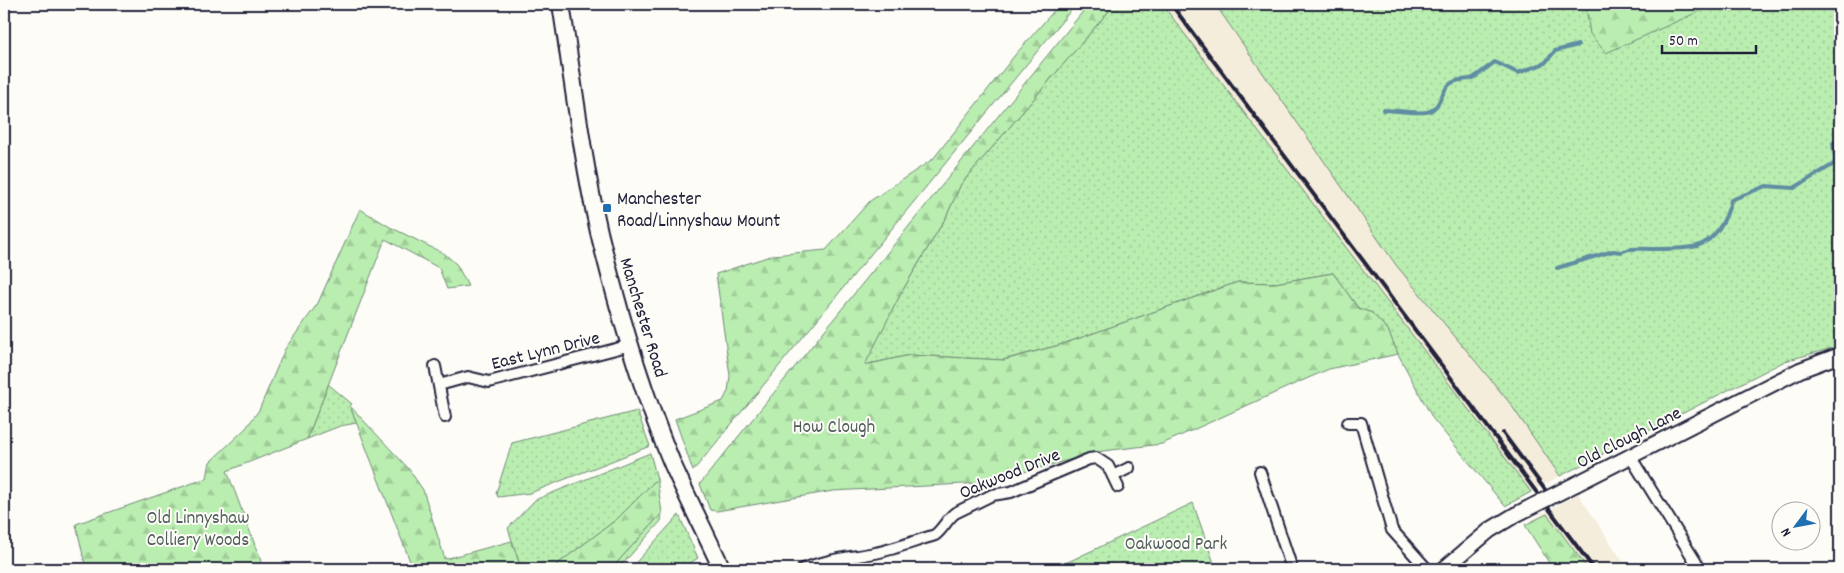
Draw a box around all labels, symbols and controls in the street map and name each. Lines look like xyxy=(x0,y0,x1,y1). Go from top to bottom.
scale bar xyxy=(1662,22,1755,54)
text: 50 m xyxy=(1669,31,1698,53)
place label: Manchester Road/Linnyshaw Mount xyxy=(617,187,780,236)
marker: Manchester Road/Linnyshaw Mount xyxy=(601,202,613,214)
street label: Manchester Road xyxy=(611,255,673,381)
street label: East Lynn Drive xyxy=(489,326,603,379)
street label: Old Clough Lane xyxy=(1572,401,1687,477)
park label: How Clough xyxy=(793,415,875,442)
street label: Oakwood Drive xyxy=(956,443,1065,508)
north arrow xyxy=(1772,500,1822,550)
park label: Old Linnyshaw Colliery Woods xyxy=(146,506,250,555)
text: N xyxy=(1776,524,1797,540)
park label: Oakwood Park xyxy=(1125,532,1227,559)

